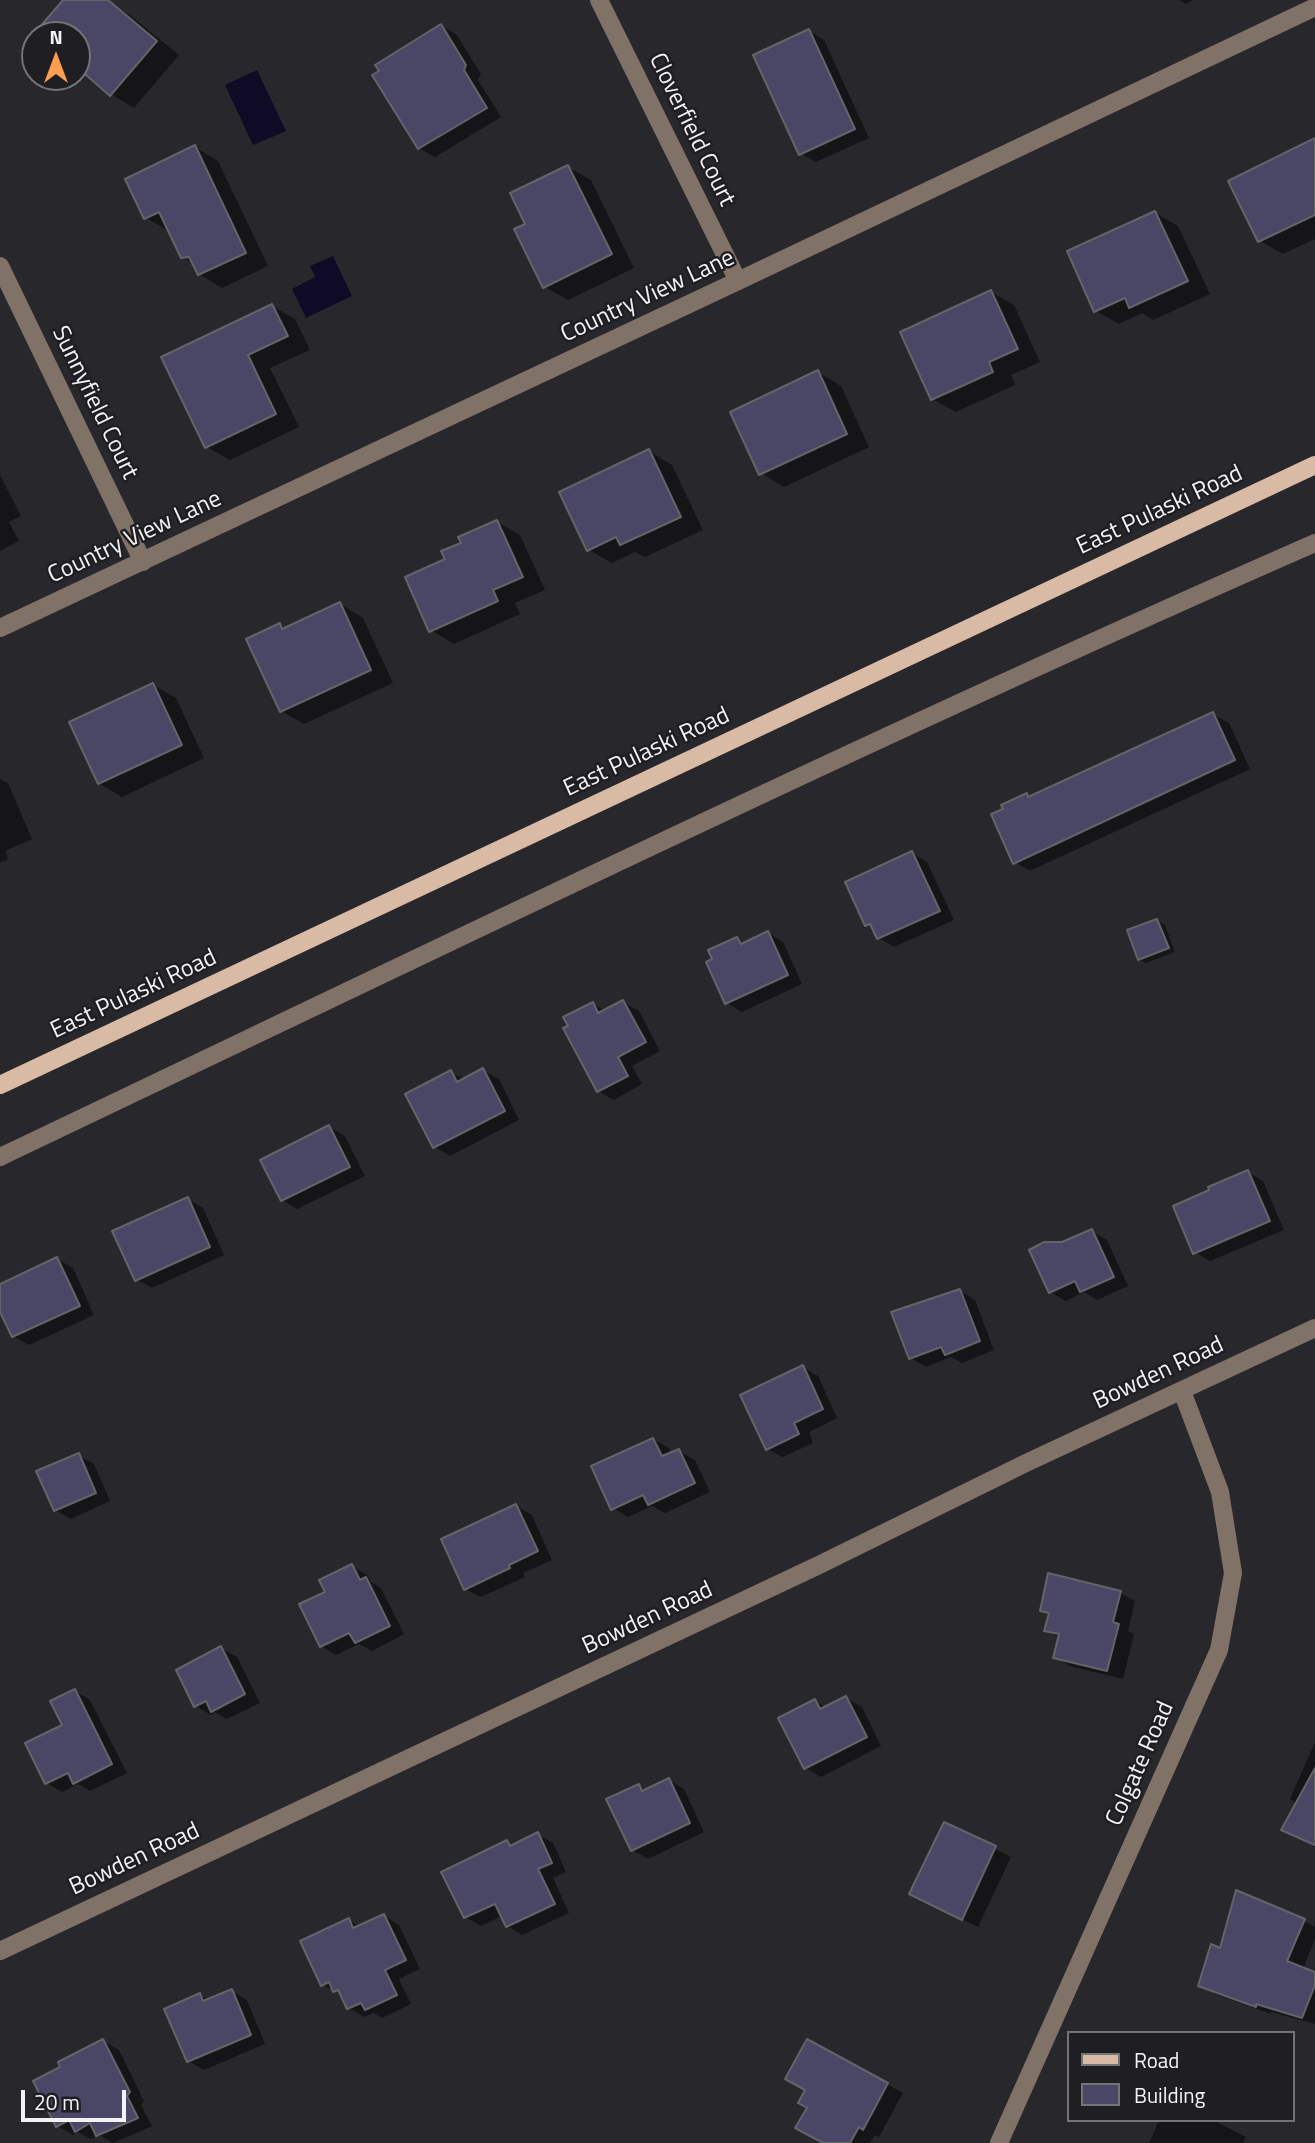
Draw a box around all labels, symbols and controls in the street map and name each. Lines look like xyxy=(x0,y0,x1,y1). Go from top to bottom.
north arrow xyxy=(21,21,91,91)
text: N xyxy=(49,22,63,51)
street label: Cloverfield Court xyxy=(642,49,740,211)
street label: Country View Lane xyxy=(557,244,739,350)
street label: Sunnyfield Court xyxy=(45,322,143,484)
street label: East Pulaski Road xyxy=(1072,460,1248,562)
street label: Country View Lane xyxy=(44,485,226,591)
street label: East Pulaski Road xyxy=(559,702,735,804)
street label: East Pulaski Road xyxy=(46,944,222,1046)
street label: Bowden Road xyxy=(1089,1331,1229,1417)
street label: Bowden Road xyxy=(578,1576,718,1662)
street label: Colgate Road xyxy=(1101,1697,1181,1831)
street label: Bowden Road xyxy=(65,1817,205,1903)
legend xyxy=(1066,2031,1294,2122)
text: Road xyxy=(1134,2044,1179,2076)
scale bar xyxy=(24,2076,130,2120)
text: Building xyxy=(1134,2079,1205,2111)
text: 20 m xyxy=(34,2086,80,2118)

